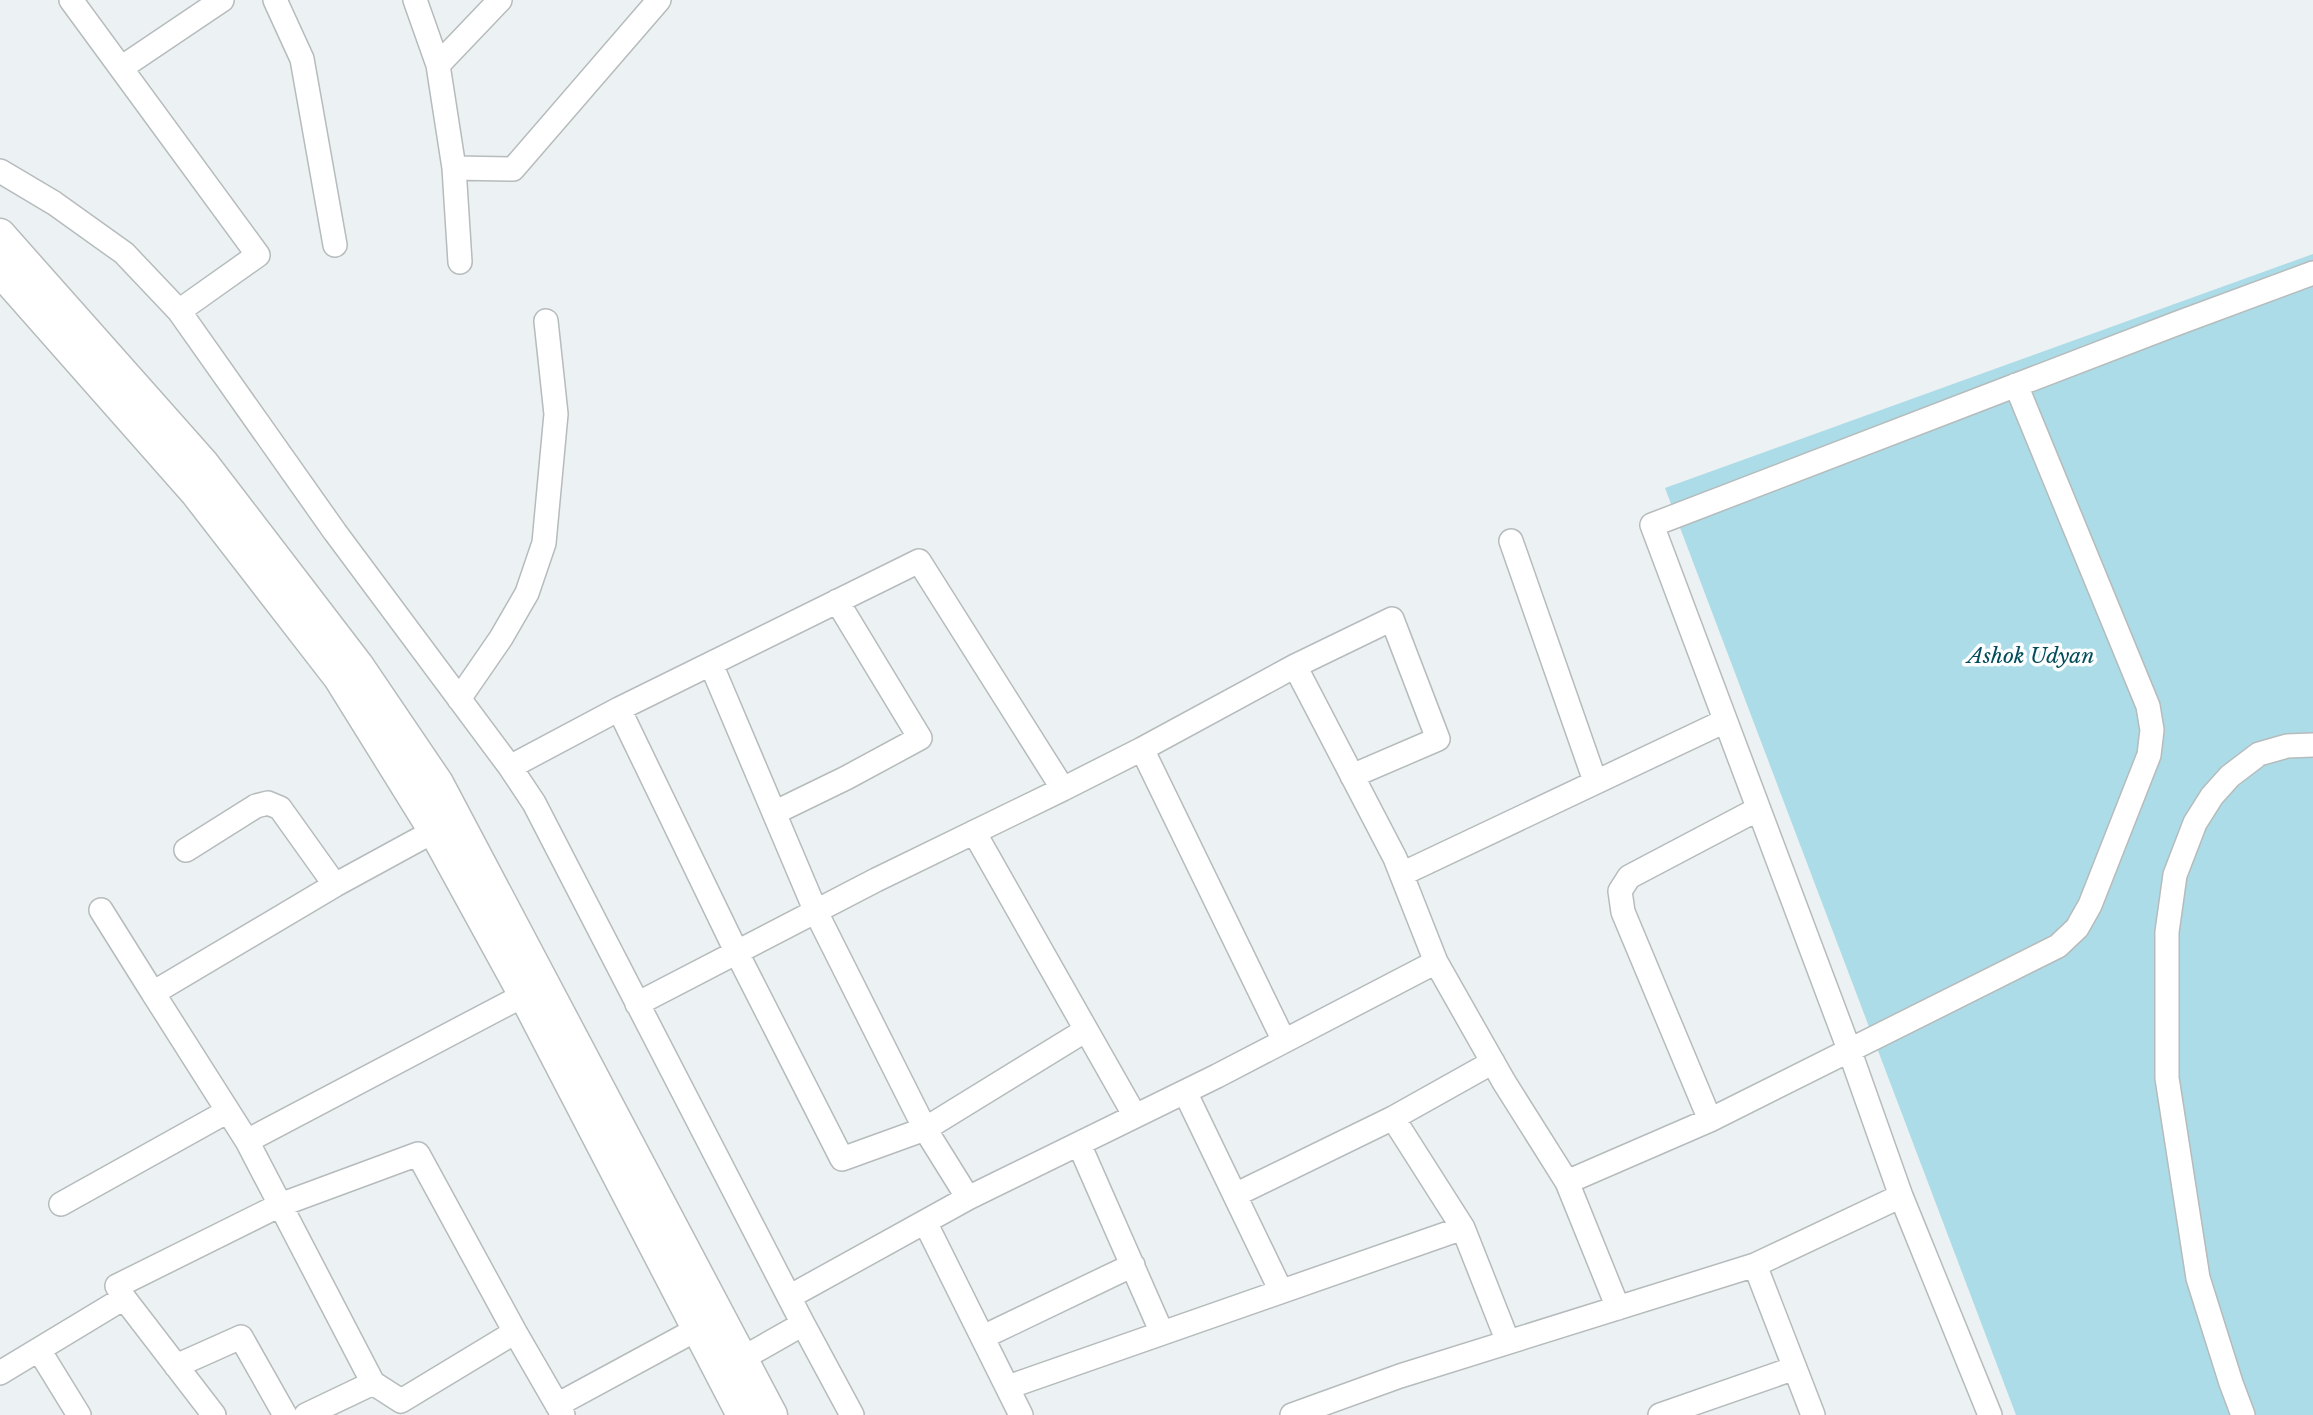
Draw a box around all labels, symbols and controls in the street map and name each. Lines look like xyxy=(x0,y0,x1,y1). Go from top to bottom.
park label: Ashok Udyan xyxy=(1965,643,2094,669)

